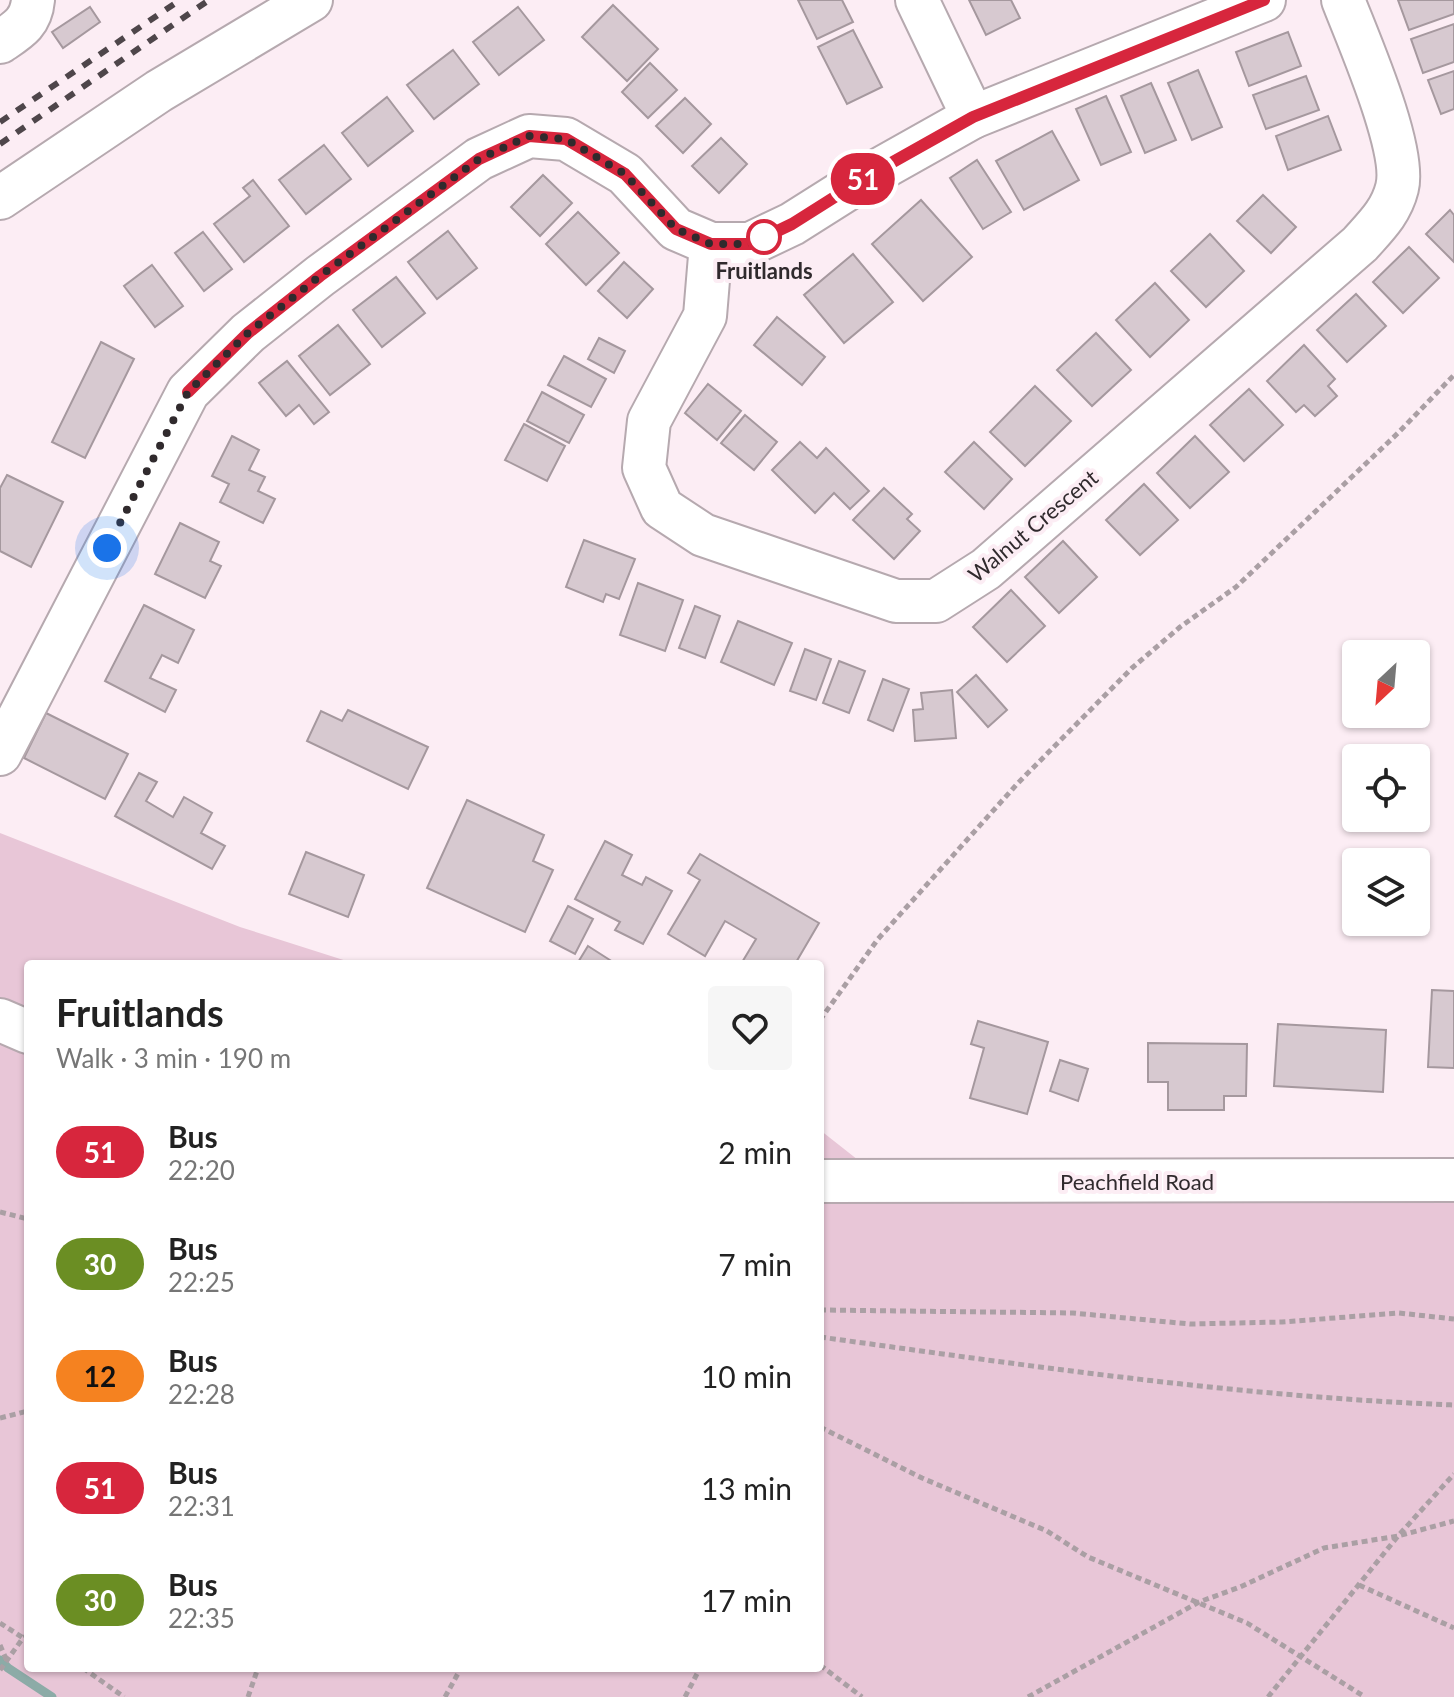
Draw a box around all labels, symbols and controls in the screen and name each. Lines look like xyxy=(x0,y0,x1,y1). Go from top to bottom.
line badge: 51 xyxy=(827,153,899,205)
text: 51 xyxy=(847,162,879,196)
marker: Fruitlands xyxy=(747,220,781,254)
place label: Fruitlands xyxy=(715,257,813,284)
street label: Walnut Crescent xyxy=(962,463,1103,588)
your location xyxy=(87,528,127,568)
north arrow xyxy=(1342,640,1430,728)
map controls xyxy=(1342,640,1430,936)
button: locate xyxy=(1342,744,1430,832)
button: layers xyxy=(1342,848,1430,936)
button: heart xyxy=(708,986,792,1070)
text: Fruitlands xyxy=(56,989,224,1035)
text: Walk · 3 min · 190 m xyxy=(56,1042,291,1074)
text: Bus xyxy=(168,1118,218,1154)
text: 2 min xyxy=(718,1134,792,1170)
text: 51 xyxy=(84,1135,116,1169)
text: 22:20 xyxy=(168,1154,235,1186)
street label: Peachfield Road xyxy=(1060,1168,1214,1195)
text: Bus xyxy=(168,1230,218,1266)
text: 7 min xyxy=(718,1246,792,1282)
text: 30 xyxy=(84,1247,116,1281)
text: 22:25 xyxy=(168,1266,235,1298)
text: Bus xyxy=(168,1342,218,1378)
text: 10 min xyxy=(701,1358,792,1394)
text: 12 xyxy=(84,1359,116,1393)
text: 22:28 xyxy=(168,1378,235,1410)
text: Bus xyxy=(168,1454,218,1490)
text: 13 min xyxy=(701,1470,792,1506)
text: 51 xyxy=(84,1471,116,1505)
text: 22:31 xyxy=(168,1490,235,1522)
text: Bus xyxy=(168,1566,218,1602)
text: 17 min xyxy=(701,1582,792,1618)
text: 30 xyxy=(84,1583,116,1617)
text: 22:35 xyxy=(168,1602,235,1634)

